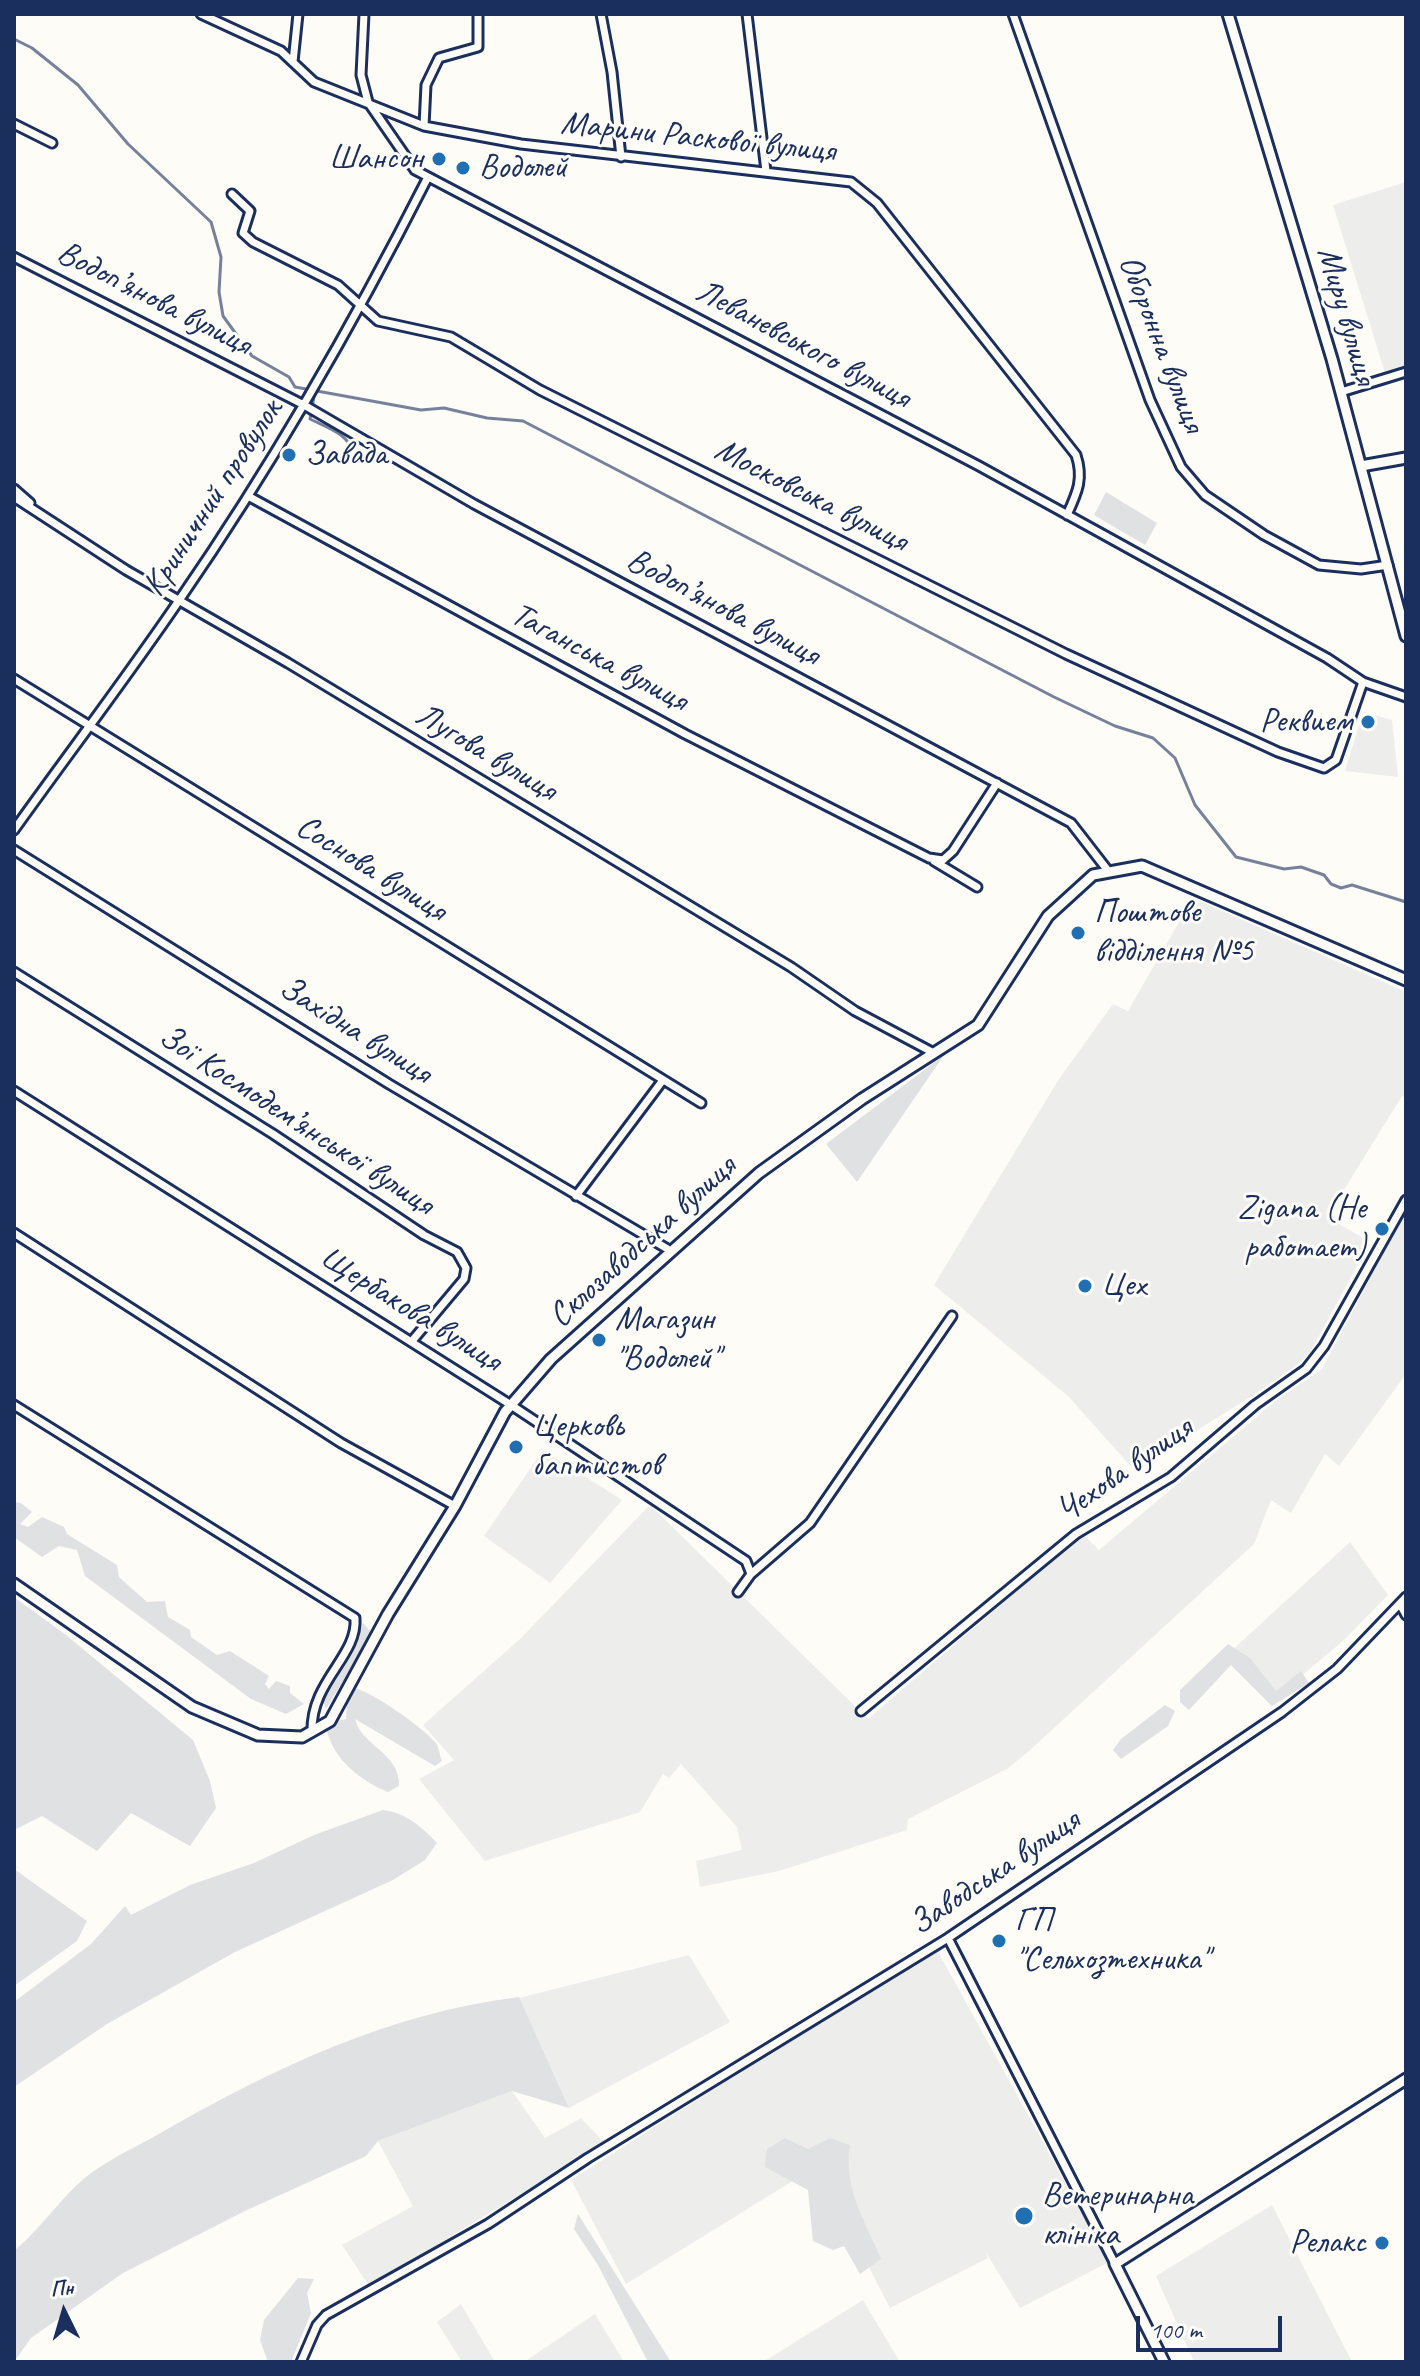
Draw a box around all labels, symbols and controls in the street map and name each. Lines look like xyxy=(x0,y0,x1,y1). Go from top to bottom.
street label: Марини Раскової вулиця xyxy=(559,103,837,173)
place label: Шансон xyxy=(329,139,423,179)
place label: Водолей xyxy=(479,148,567,188)
marker: Шансон xyxy=(430,150,448,168)
marker: Водолей xyxy=(454,159,472,177)
street label: Водоп’янова вулиця xyxy=(50,233,258,365)
street label: Миру вулиця xyxy=(1307,242,1385,390)
street label: Оборонна вулиця xyxy=(1109,250,1213,438)
street label: Леваневського вулиця xyxy=(689,271,917,419)
street label: Криничний провулок xyxy=(134,392,292,604)
street label: Московська вулиця xyxy=(708,430,914,562)
place label: Завада xyxy=(305,435,387,475)
marker: Завада xyxy=(280,446,298,464)
street label: Водоп’янова вулиця xyxy=(619,540,827,676)
street label: Таганська вулиця xyxy=(504,594,694,722)
street label: Лугова вулиця xyxy=(408,695,564,811)
place label: Реквием xyxy=(1260,702,1352,742)
marker: Реквием xyxy=(1359,713,1377,731)
street label: Соснова вулиця xyxy=(288,807,454,931)
place label: Поштове відділення №5 xyxy=(1094,893,1253,972)
marker: Поштове відділення №5 xyxy=(1069,924,1087,942)
street label: Західна вулиця xyxy=(271,968,439,1094)
street label: Зої Космодем’янської вулиця xyxy=(151,1017,441,1225)
street label: Склозаводська вулиця xyxy=(541,1147,745,1337)
place label: Zigana (Не работает) xyxy=(1237,1189,1366,1268)
marker: Zigana (Не работает) xyxy=(1373,1220,1391,1238)
street label: Щербакова вулиця xyxy=(313,1238,509,1382)
place label: Цех xyxy=(1101,1266,1146,1306)
marker: Цех xyxy=(1076,1277,1094,1295)
place label: Магазин "Водолей" xyxy=(615,1300,719,1380)
marker: Магазин "Водолей" xyxy=(590,1331,608,1349)
place label: Церковь баптистов xyxy=(532,1407,661,1486)
street label: Чехова вулиця xyxy=(1049,1408,1201,1532)
marker: Церковь баптистов xyxy=(507,1438,525,1456)
street label: Заводська вулиця xyxy=(902,1801,1088,1945)
place label: ГП "Сельхозтехника" xyxy=(1015,1901,1208,1980)
marker: ГП "Сельхозтехника" xyxy=(990,1932,1008,1950)
place label: Ветеринарна клініка xyxy=(1042,2176,1193,2256)
marker: Ветеринарна клініка xyxy=(1013,2205,1035,2227)
place label: Релакс xyxy=(1290,2223,1366,2263)
marker: Релакс xyxy=(1373,2234,1391,2252)
north arrow xyxy=(24,2272,104,2352)
text: Пн xyxy=(49,2273,75,2303)
scale bar xyxy=(1140,2300,1286,2350)
text: 100 m xyxy=(1150,2315,1202,2345)

